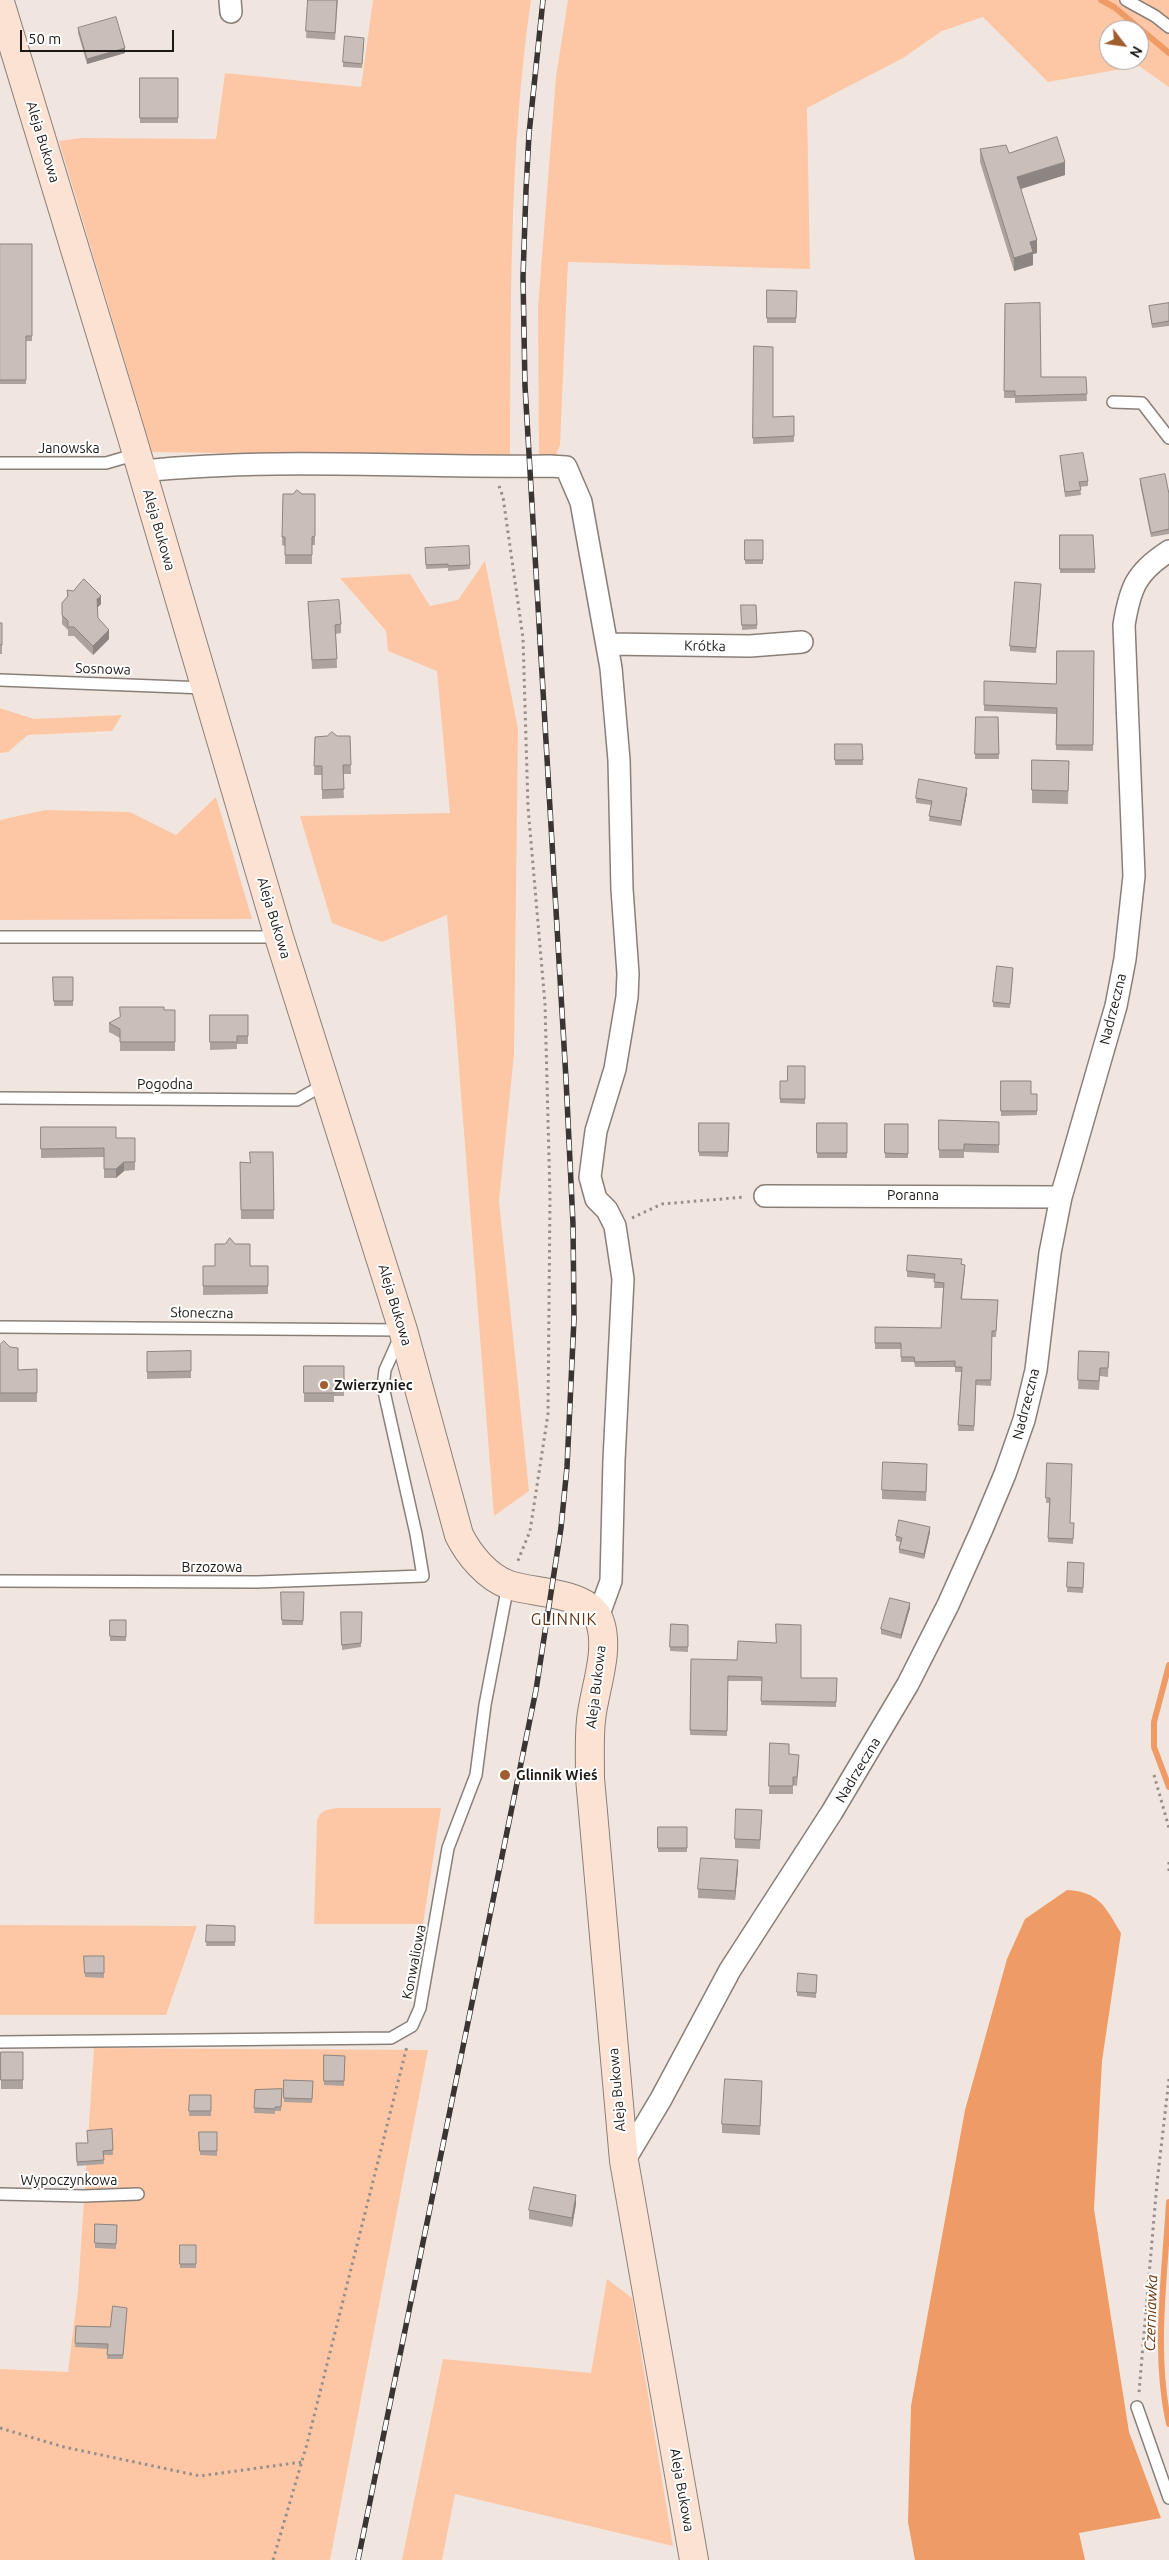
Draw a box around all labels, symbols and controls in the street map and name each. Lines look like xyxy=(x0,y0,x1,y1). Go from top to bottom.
scale bar xyxy=(22,20,176,52)
north arrow xyxy=(1099,20,1149,70)
text: 50 m xyxy=(28,30,61,47)
text: N xyxy=(1127,43,1146,61)
street label: Aleja Bukowa xyxy=(23,99,63,185)
street label: Janowska xyxy=(38,440,100,456)
street label: Aleja Bukowa xyxy=(139,487,179,573)
street label: Krótka xyxy=(684,637,726,655)
street label: Sosnowa xyxy=(75,660,131,678)
street label: Aleja Bukowa xyxy=(254,875,294,961)
street label: Nadrzeczna xyxy=(1096,972,1130,1046)
street label: Pogodna xyxy=(137,1076,193,1092)
street label: Poranna xyxy=(887,1187,939,1203)
street label: Aleja Bukowa xyxy=(375,1262,415,1348)
street label: Słoneczna xyxy=(170,1304,234,1322)
street label: Nadrzeczna xyxy=(1009,1367,1043,1441)
place label: Zwierzyniec xyxy=(334,1377,413,1393)
marker: Zwierzyniec xyxy=(318,1379,330,1391)
street label: Brzozowa xyxy=(181,1559,243,1575)
district label: GLINNIK xyxy=(530,1610,598,1630)
street label: Aleja Bukowa xyxy=(583,1644,609,1730)
street label: Nadrzeczna xyxy=(832,1734,884,1806)
place label: Glinnik Wieś xyxy=(516,1767,598,1783)
marker: Glinnik Wieś xyxy=(498,1768,512,1782)
street label: Konwaliowa xyxy=(399,1923,429,2001)
street label: Aleja Bukowa xyxy=(605,2047,629,2133)
street label: Wypoczynkowa xyxy=(21,2172,117,2188)
water label: Czerniawka xyxy=(1141,2274,1161,2352)
street label: Aleja Bukowa xyxy=(666,2447,698,2533)

